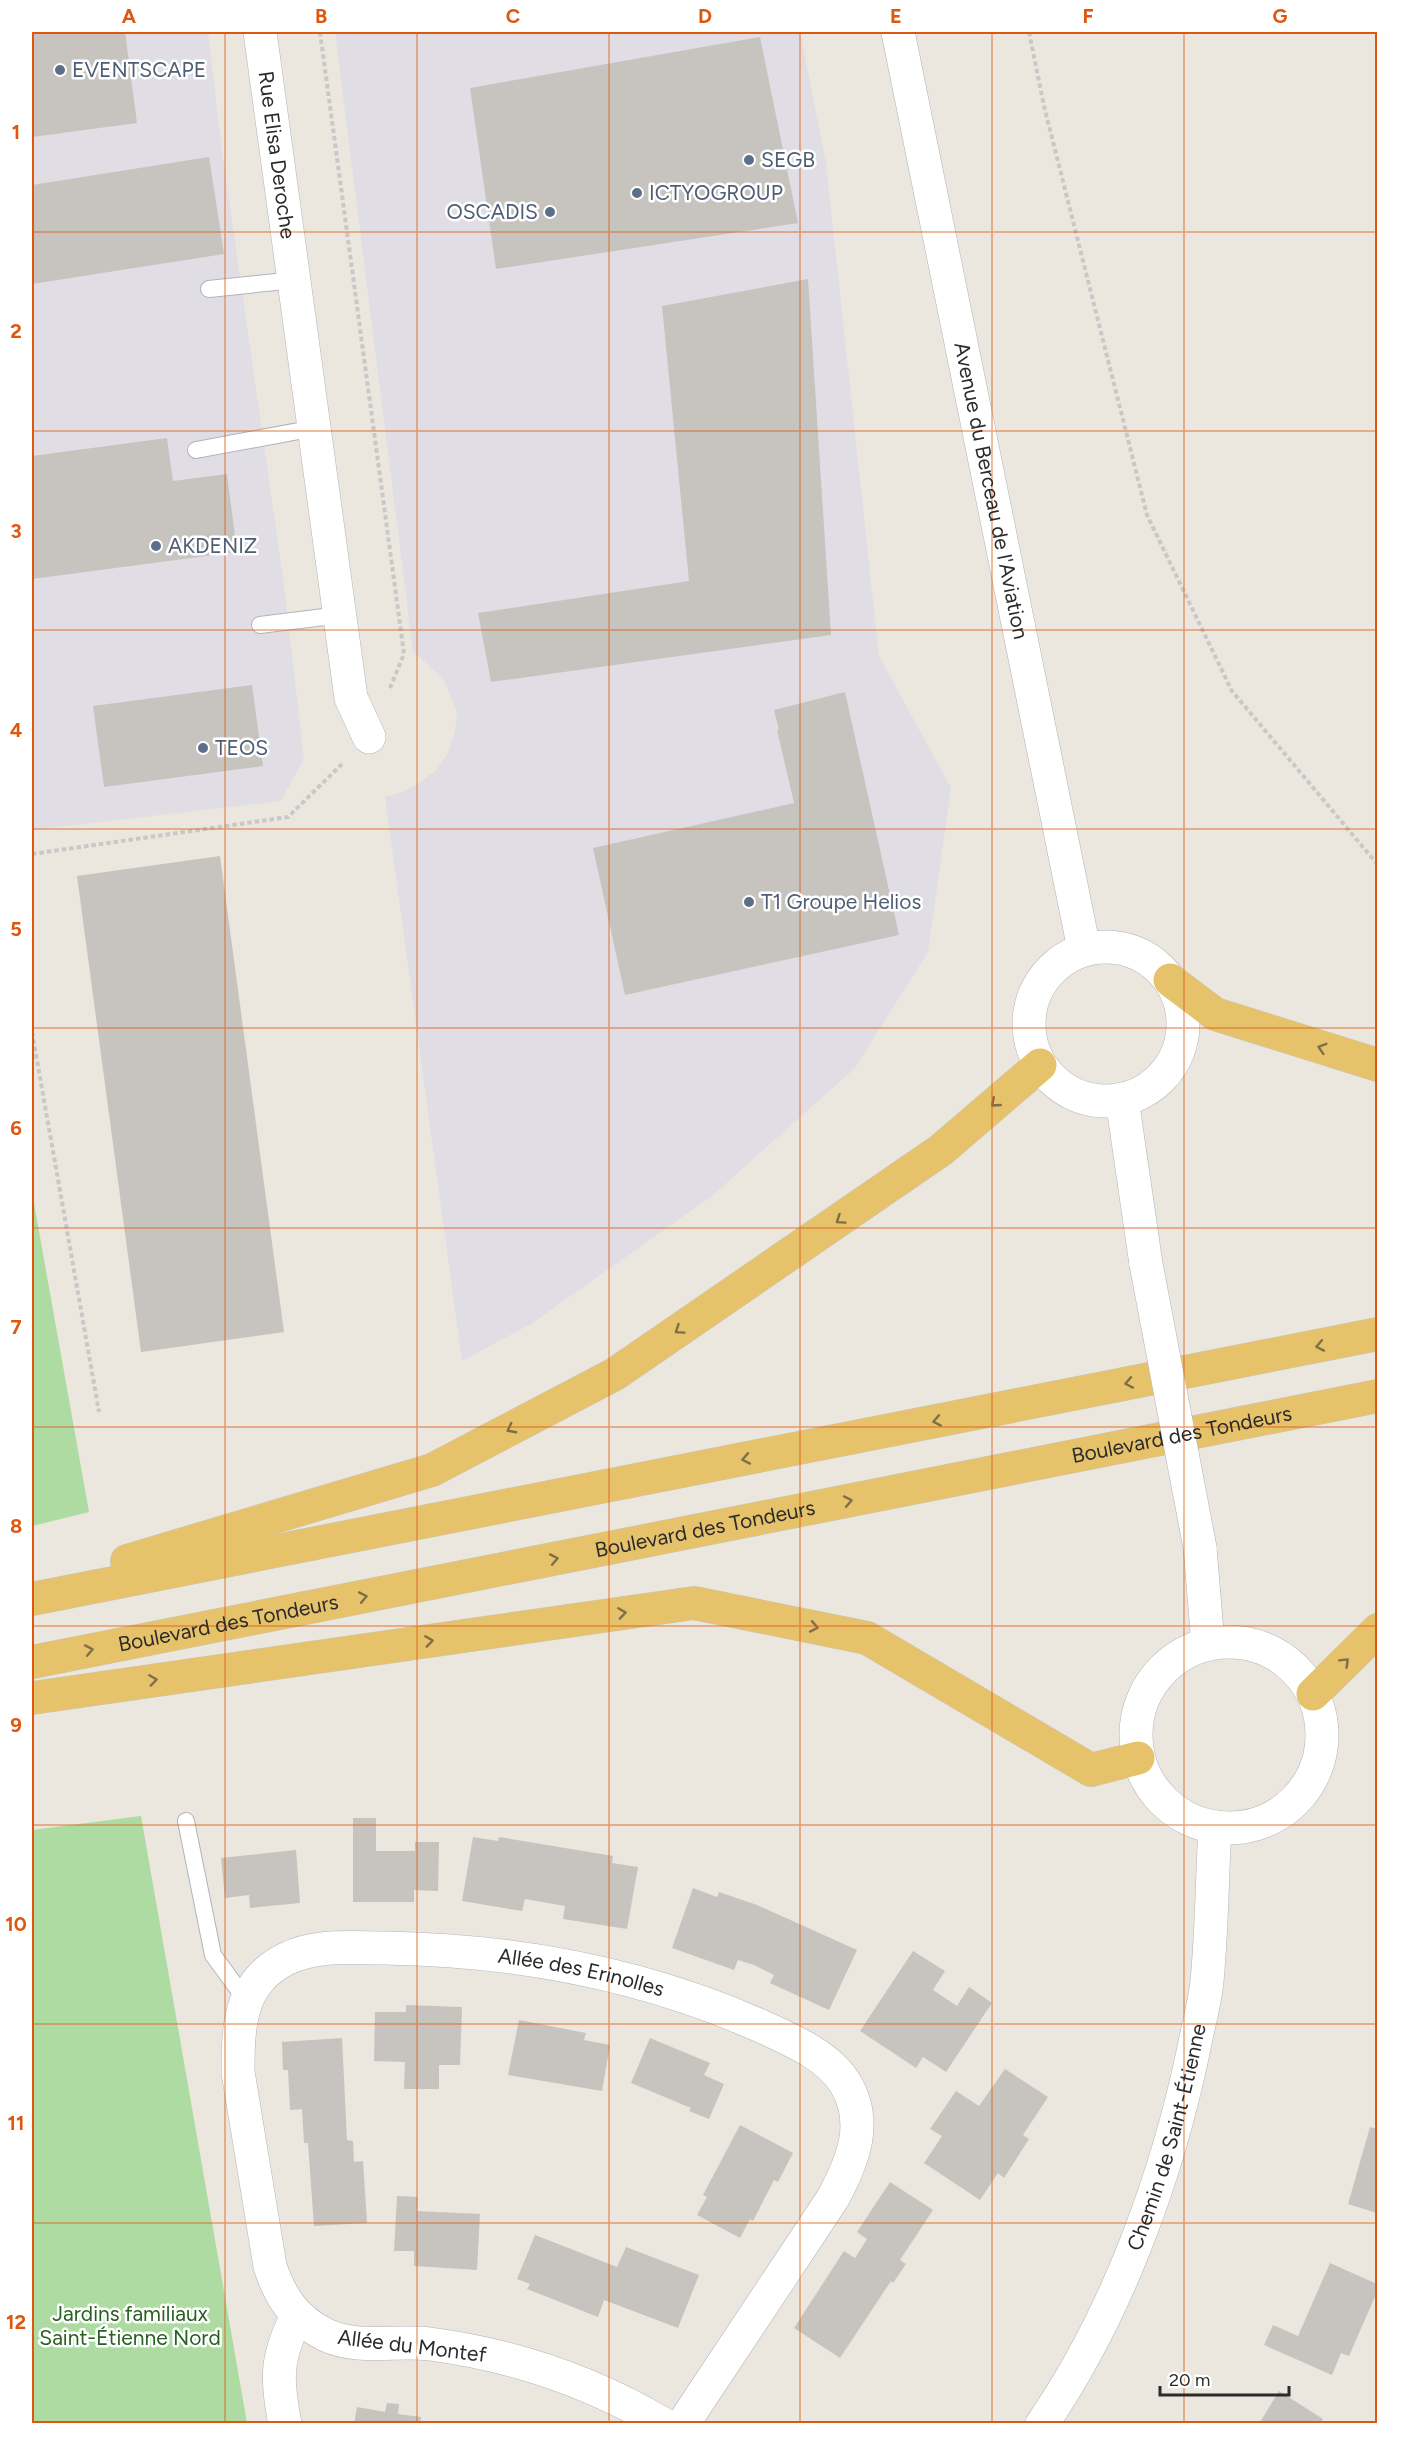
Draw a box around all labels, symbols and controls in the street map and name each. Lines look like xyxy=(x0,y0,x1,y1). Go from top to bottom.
text: A xyxy=(122,4,137,28)
text: B xyxy=(315,4,327,28)
text: C xyxy=(506,4,520,28)
text: D xyxy=(698,4,712,28)
text: E xyxy=(890,4,902,28)
text: F xyxy=(1082,4,1094,28)
text: G xyxy=(1273,4,1288,28)
place label: EVENTSCAPE xyxy=(72,57,206,82)
marker: EVENTSCAPE xyxy=(53,63,67,77)
street label: Rue Elisa Deroche xyxy=(253,69,301,240)
text: 1 xyxy=(12,120,20,144)
place label: SEGB xyxy=(761,147,815,172)
marker: SEGB xyxy=(742,153,756,167)
place label: ICTYOGROUP xyxy=(649,180,783,205)
marker: ICTYOGROUP xyxy=(630,186,644,200)
place label: OSCADIS xyxy=(446,199,538,224)
marker: OSCADIS xyxy=(543,205,557,219)
text: 2 xyxy=(10,319,22,343)
street label: Avenue du Berceau de l'Aviation xyxy=(949,340,1034,641)
text: 3 xyxy=(10,519,22,543)
place label: AKDENIZ xyxy=(168,533,257,558)
marker: AKDENIZ xyxy=(149,539,163,553)
text: 4 xyxy=(10,718,23,742)
place label: TEOS xyxy=(215,735,268,760)
marker: TEOS xyxy=(196,741,210,755)
place label: T1 Groupe Helios xyxy=(761,889,921,914)
marker: T1 Groupe Helios xyxy=(742,895,756,909)
text: 5 xyxy=(10,917,22,941)
one-way arrow xyxy=(1317,1043,1327,1055)
one-way arrow xyxy=(991,1096,1002,1107)
text: 6 xyxy=(10,1116,22,1140)
one-way arrow xyxy=(835,1213,846,1224)
text: 7 xyxy=(10,1315,22,1339)
one-way arrow xyxy=(674,1323,685,1334)
one-way arrow xyxy=(1315,1338,1325,1351)
one-way arrow xyxy=(1124,1376,1134,1389)
street label: Boulevard des Tondeurs xyxy=(1069,1400,1294,1468)
one-way arrow xyxy=(933,1414,943,1427)
one-way arrow xyxy=(507,1422,517,1433)
one-way arrow xyxy=(741,1452,751,1465)
street label: Boulevard des Tondeurs xyxy=(593,1495,817,1562)
one-way arrow xyxy=(843,1495,853,1508)
text: 8 xyxy=(10,1514,22,1538)
one-way arrow xyxy=(549,1553,559,1566)
street label: Boulevard des Tondeurs xyxy=(116,1589,340,1657)
one-way arrow xyxy=(357,1591,367,1604)
one-way arrow xyxy=(617,1607,627,1619)
one-way arrow xyxy=(809,1620,819,1633)
one-way arrow xyxy=(424,1635,434,1647)
one-way arrow xyxy=(84,1645,94,1658)
one-way arrow xyxy=(1339,1658,1349,1669)
one-way arrow xyxy=(148,1675,157,1687)
text: 9 xyxy=(10,1713,22,1737)
text: 10 xyxy=(5,1912,27,1936)
street label: Allée des Erinolles xyxy=(497,1943,667,2001)
street label: Chemin de Saint-Étienne xyxy=(1121,2021,1211,2254)
text: 11 xyxy=(8,2111,24,2135)
park label: Jardins familiaux Saint-Étienne Nord xyxy=(39,2301,221,2350)
text: 12 xyxy=(6,2310,26,2334)
street label: Allée du Montef xyxy=(336,2324,488,2367)
scale bar xyxy=(1160,2359,1289,2397)
text: 20 m xyxy=(1169,2369,1210,2391)

